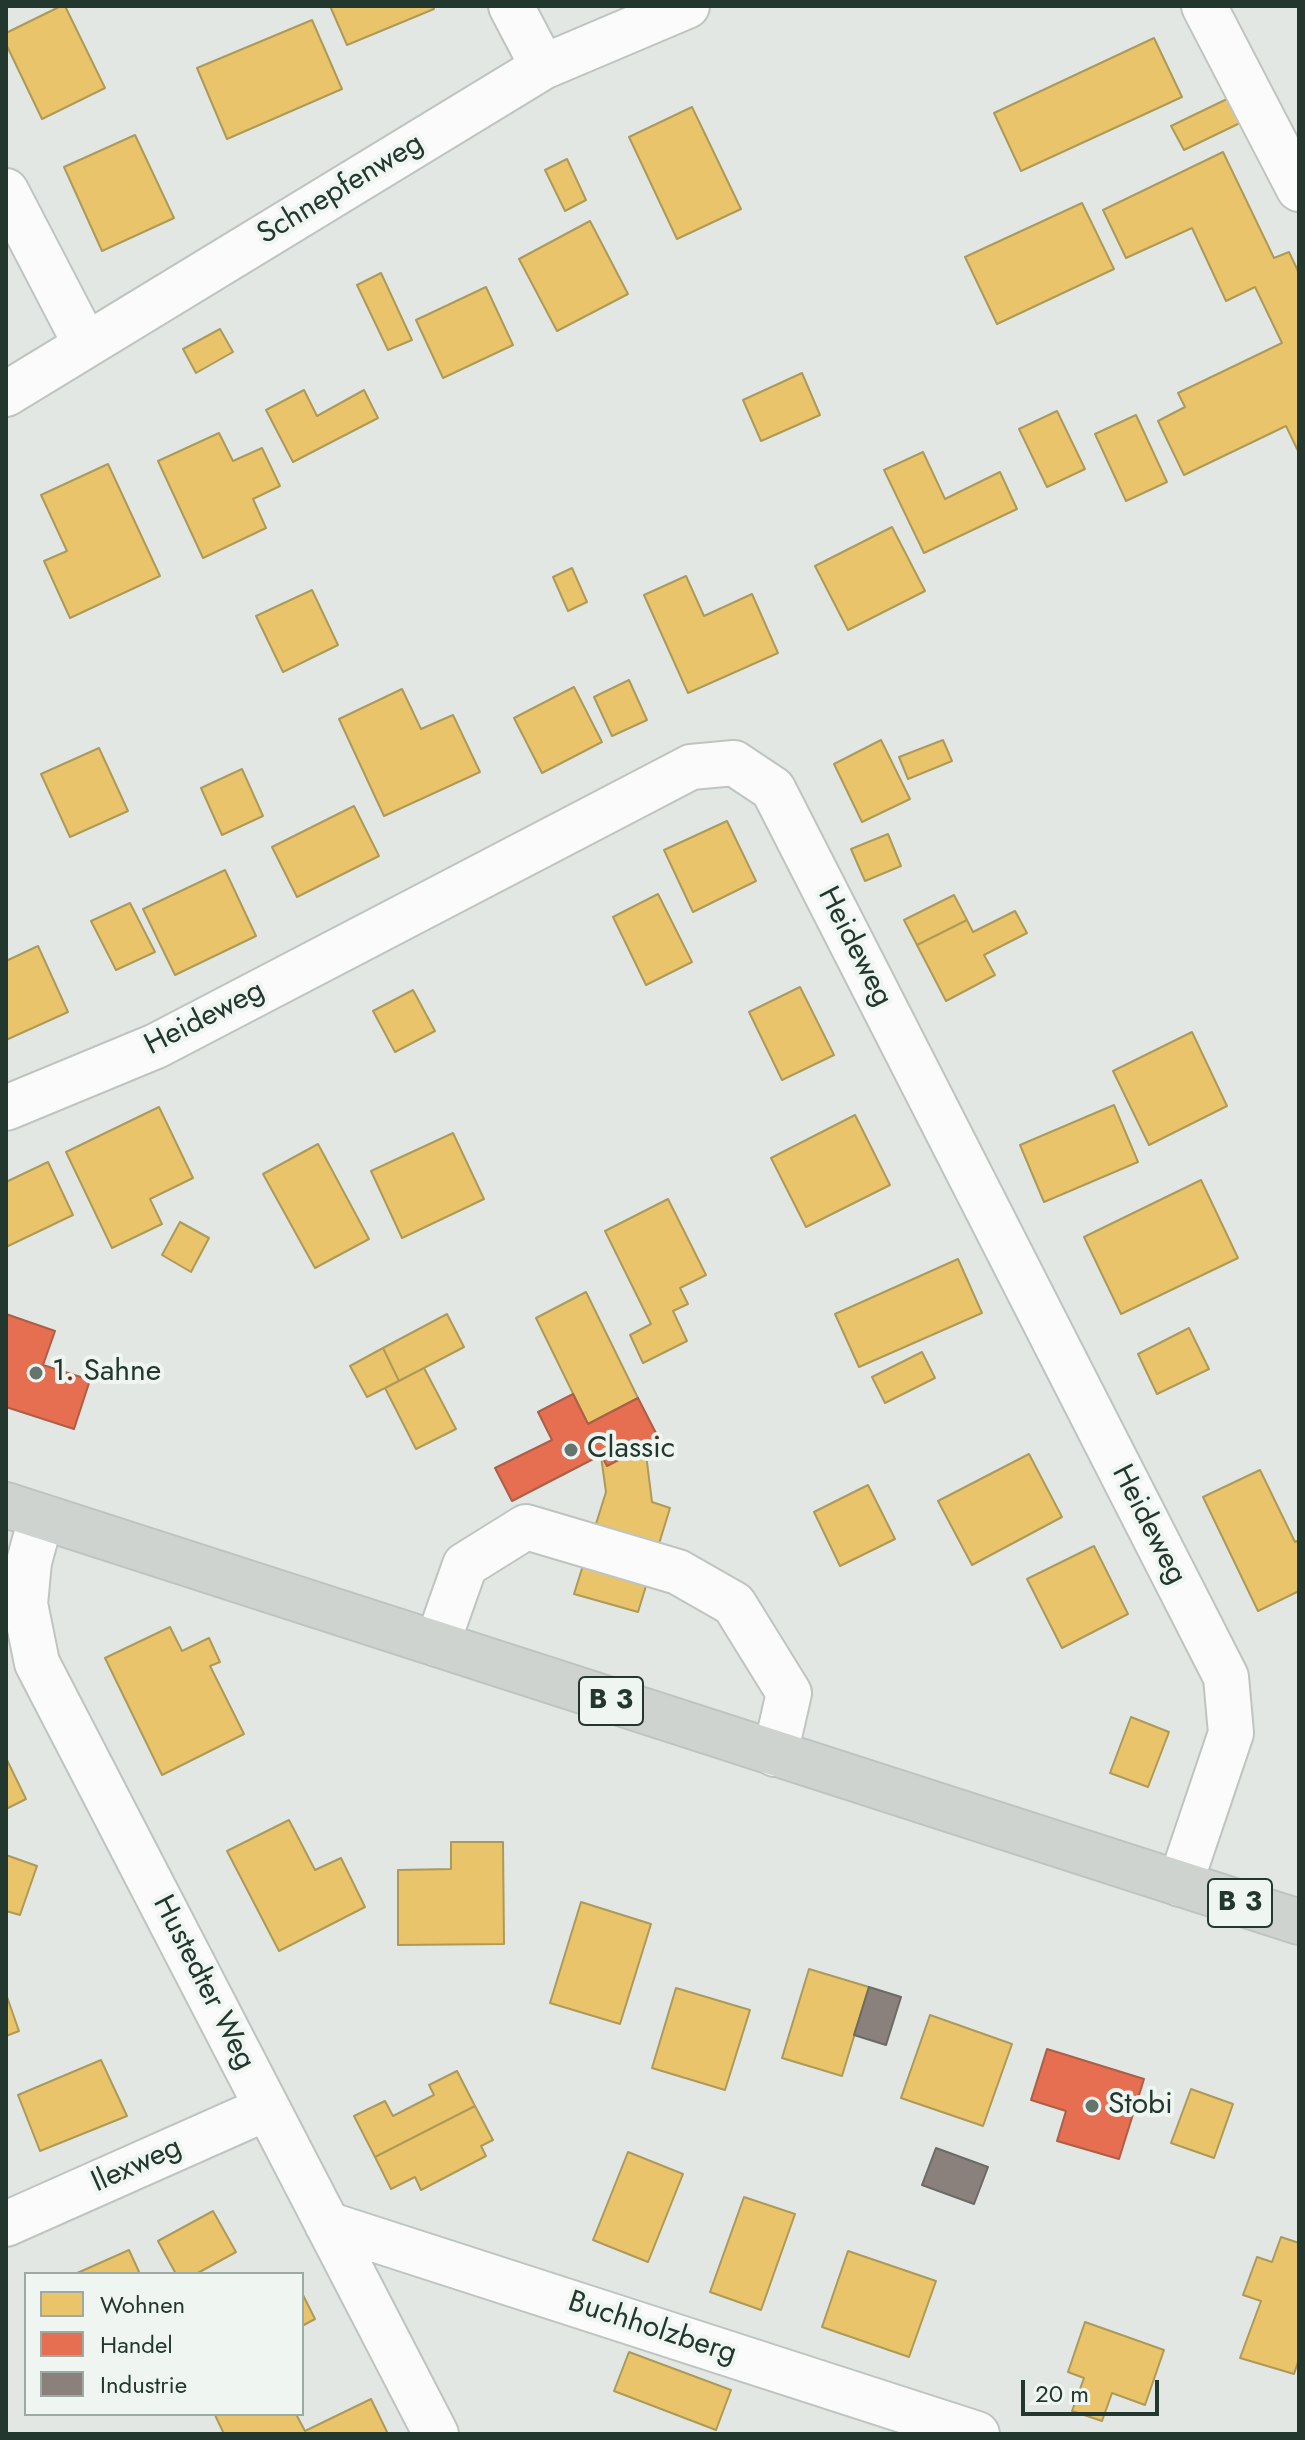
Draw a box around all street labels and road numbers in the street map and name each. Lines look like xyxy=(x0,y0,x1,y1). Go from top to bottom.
street label: Schnepfenweg xyxy=(252,126,430,254)
street label: Heideweg xyxy=(809,881,899,1013)
street label: Heideweg xyxy=(139,974,271,1064)
street label: Heideweg xyxy=(1103,1459,1193,1591)
road number: B 3 xyxy=(579,1677,643,1725)
road number: B 3 xyxy=(1208,1879,1272,1927)
street label: Hustedter Weg xyxy=(144,1890,262,2076)
street label: Ilexweg xyxy=(86,2130,188,2202)
street label: Buchholzberg xyxy=(563,2285,741,2373)

